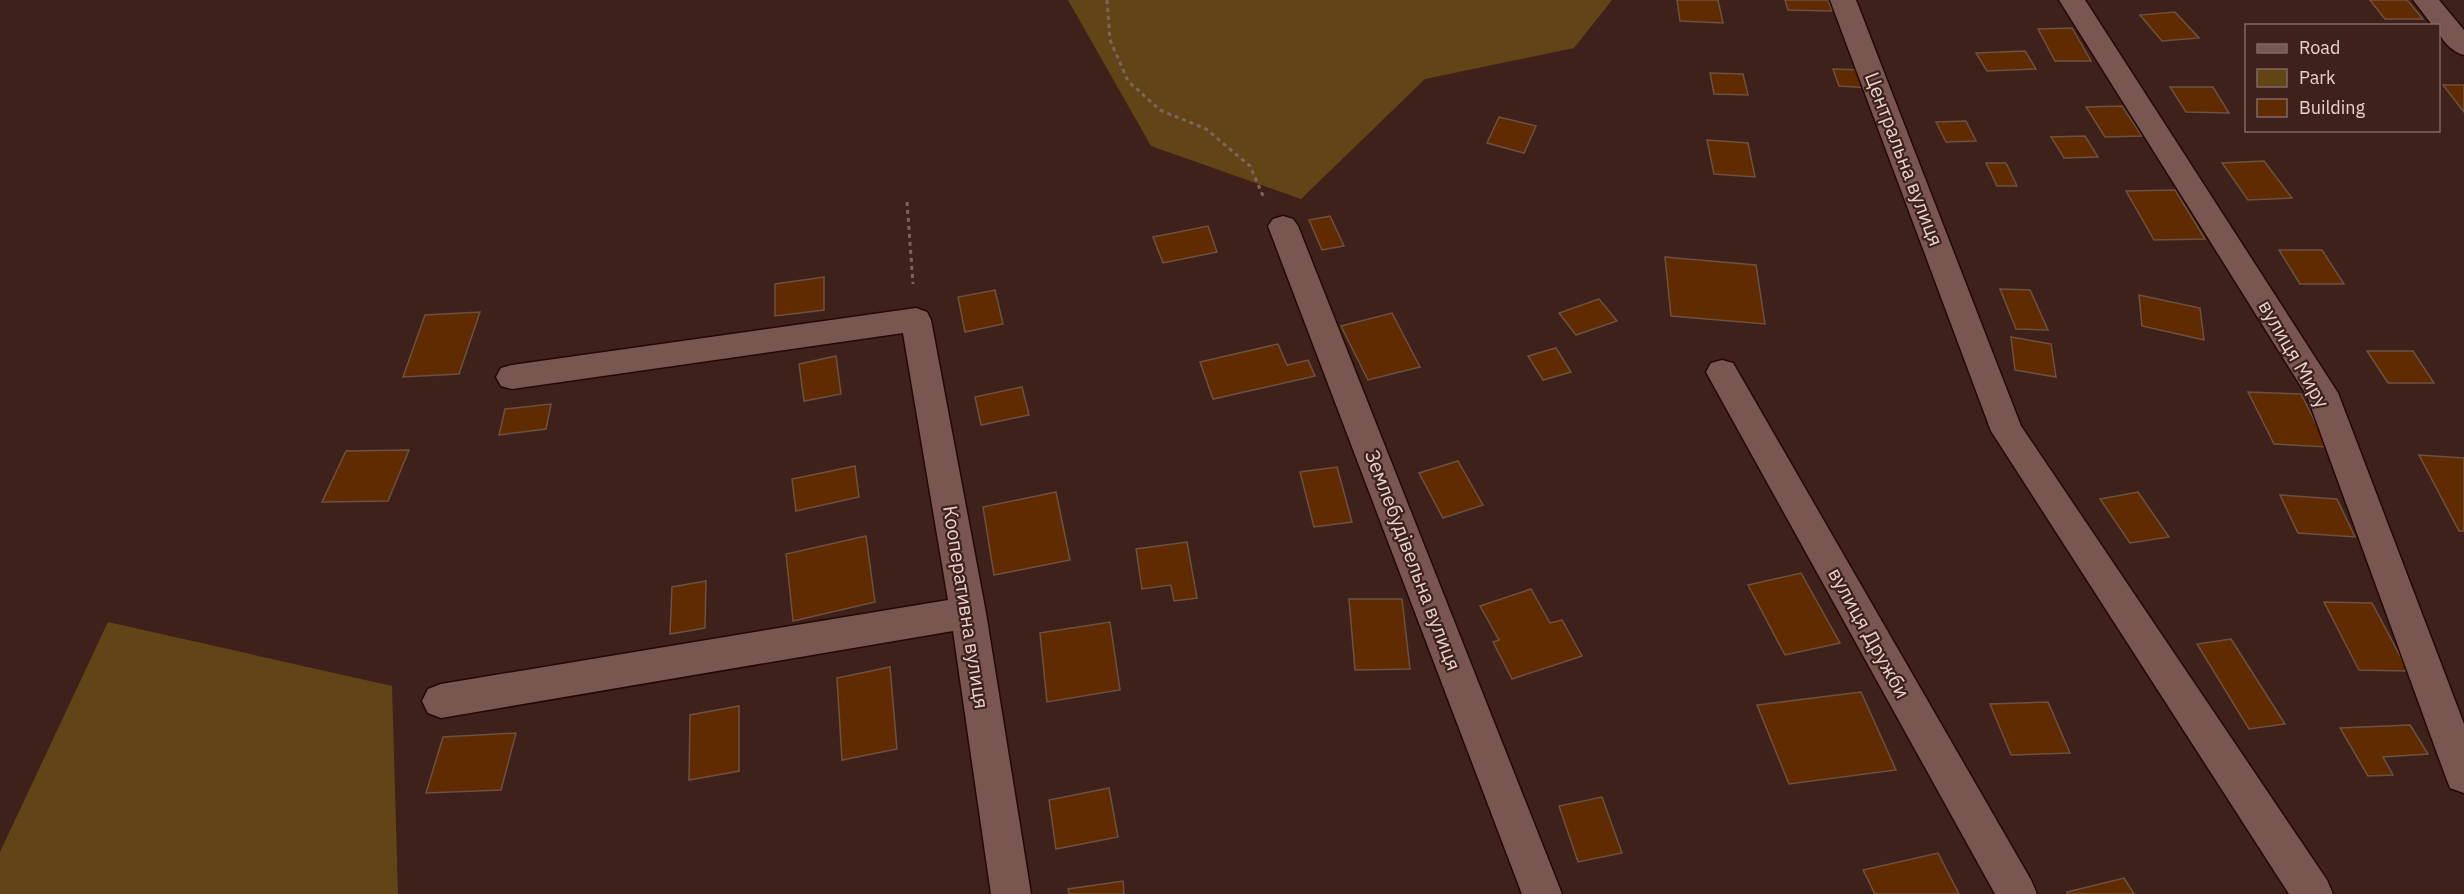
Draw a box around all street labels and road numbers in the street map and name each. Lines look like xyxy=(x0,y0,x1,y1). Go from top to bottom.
street label: Центральна вулиця xyxy=(1859,68,1950,250)
street label: вулиця Миру xyxy=(2253,295,2336,413)
street label: Землебудівельна вулиця xyxy=(1359,446,1468,674)
street label: Кооперативна вулиця xyxy=(937,503,996,710)
street label: вулиця Дружби xyxy=(1822,563,1917,703)

